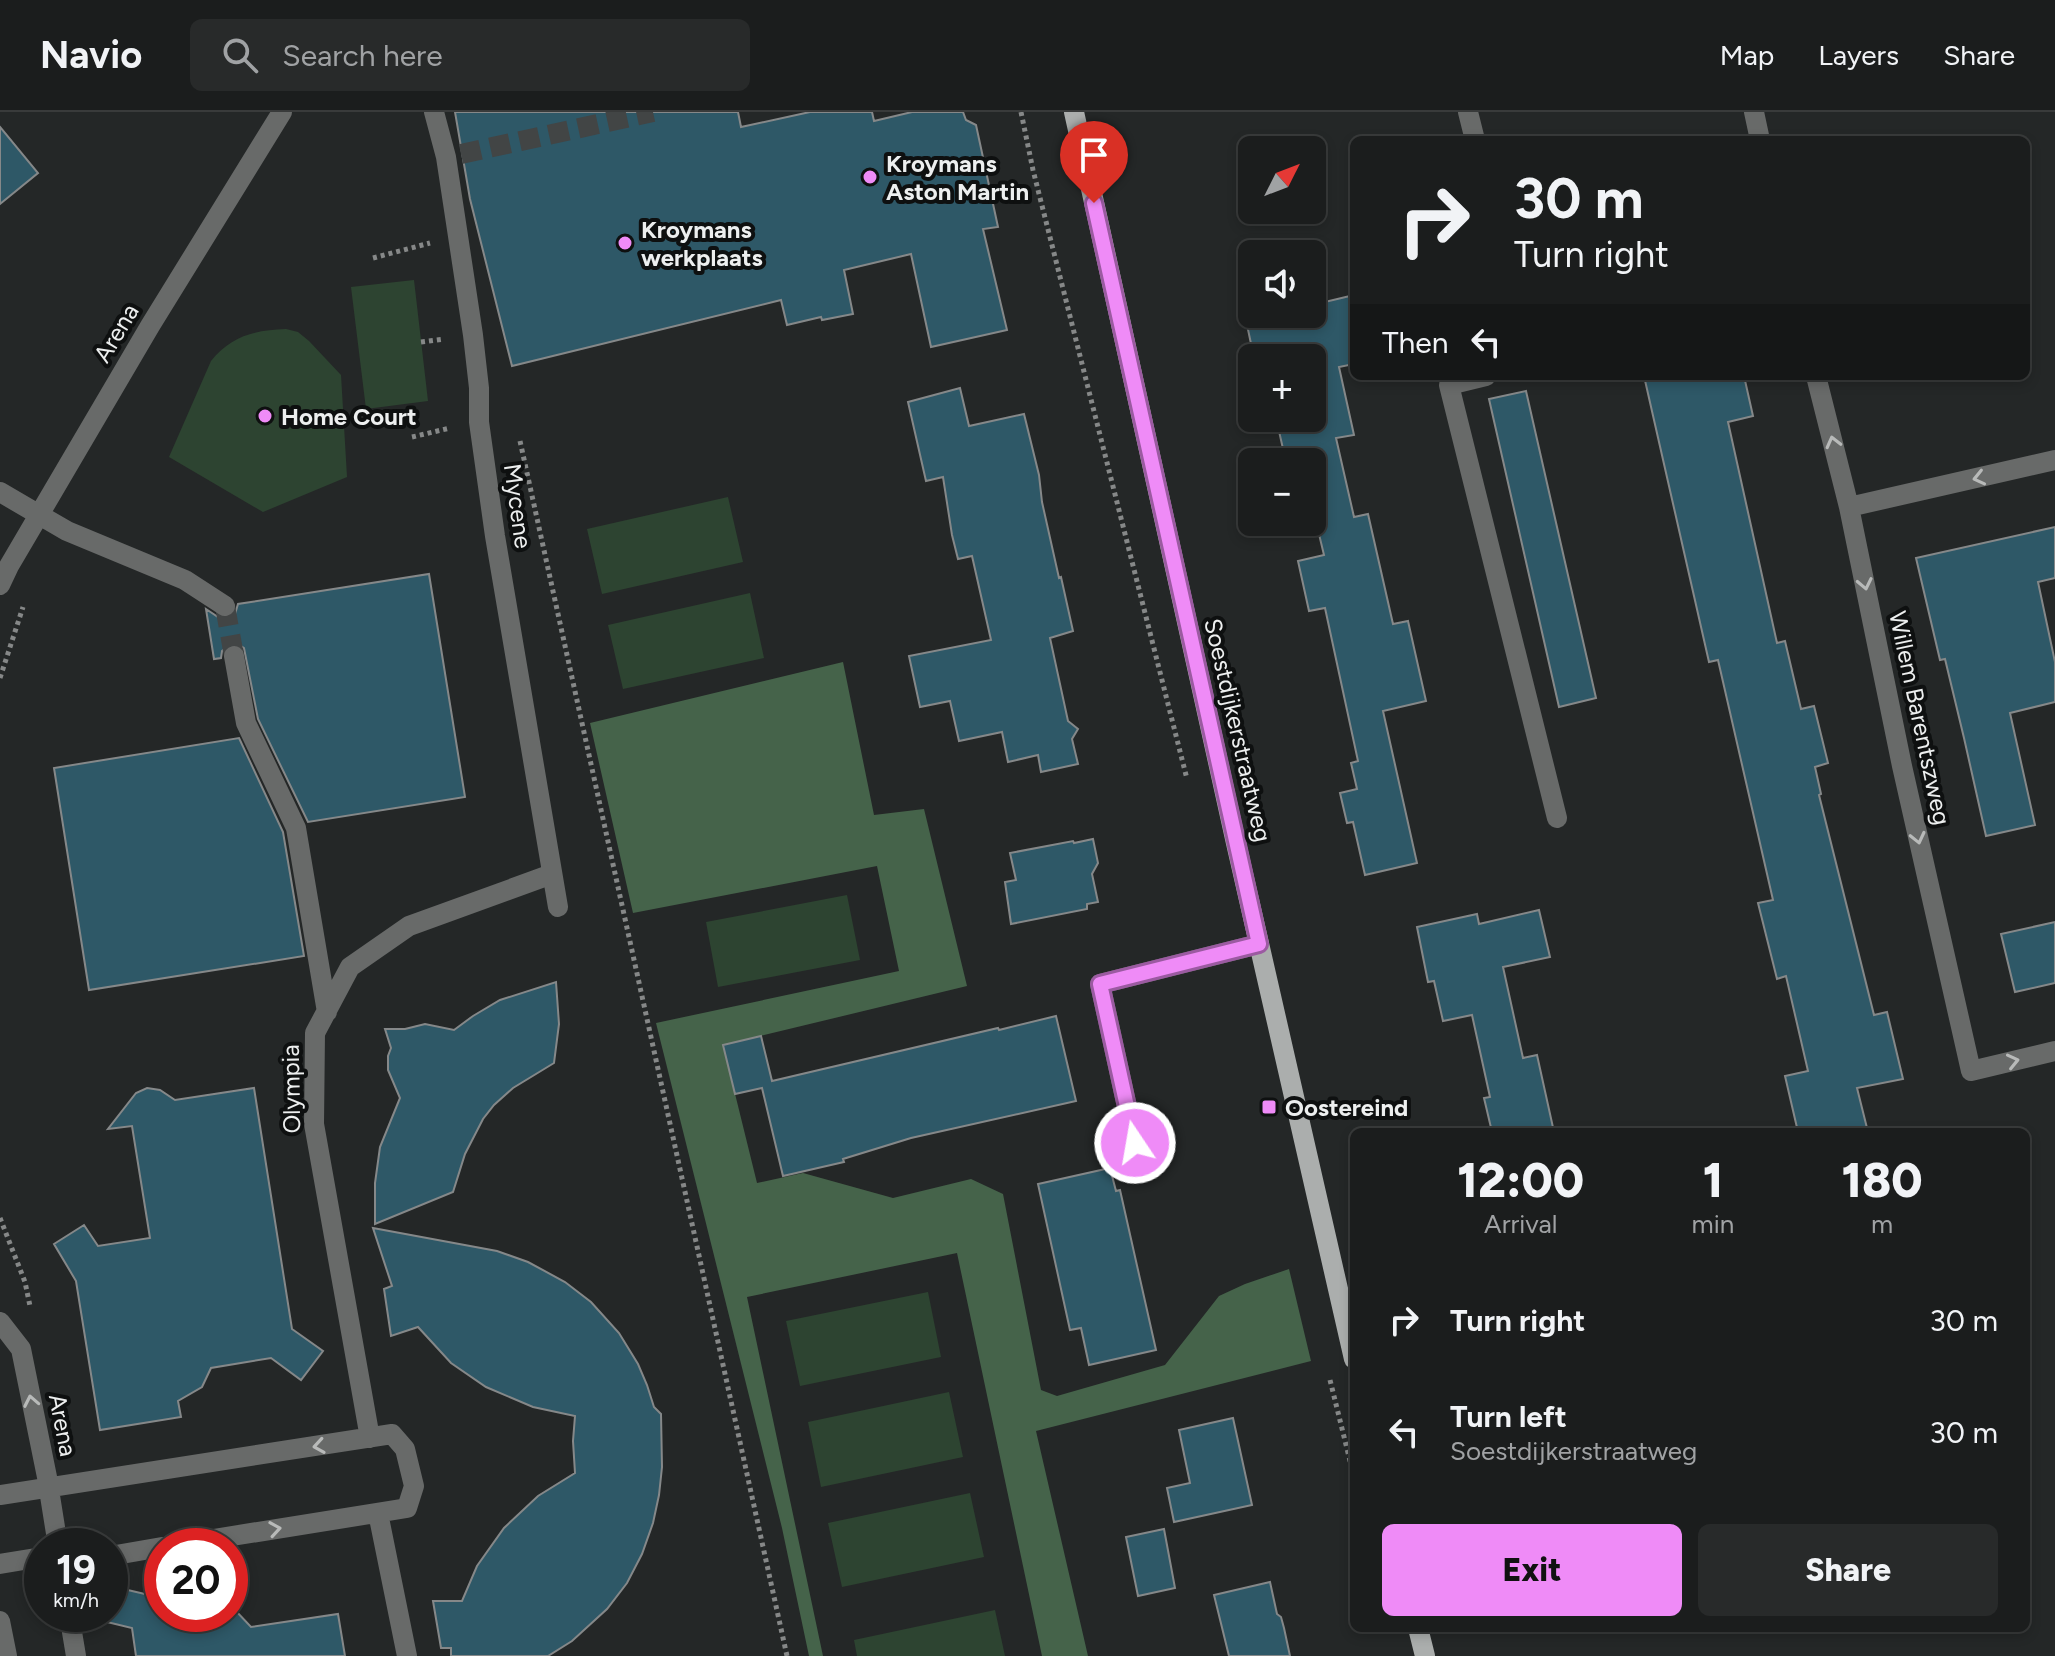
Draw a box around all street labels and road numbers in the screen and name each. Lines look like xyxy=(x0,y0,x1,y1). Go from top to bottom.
street label: Arena xyxy=(87,298,145,368)
street label: Mycene xyxy=(498,462,538,550)
street label: Willem Barentszweg xyxy=(1883,608,1957,828)
street label: Soestdijkerstraatweg xyxy=(1198,616,1278,844)
street label: Olympia xyxy=(276,1044,306,1134)
street label: Arena xyxy=(43,1391,83,1459)

